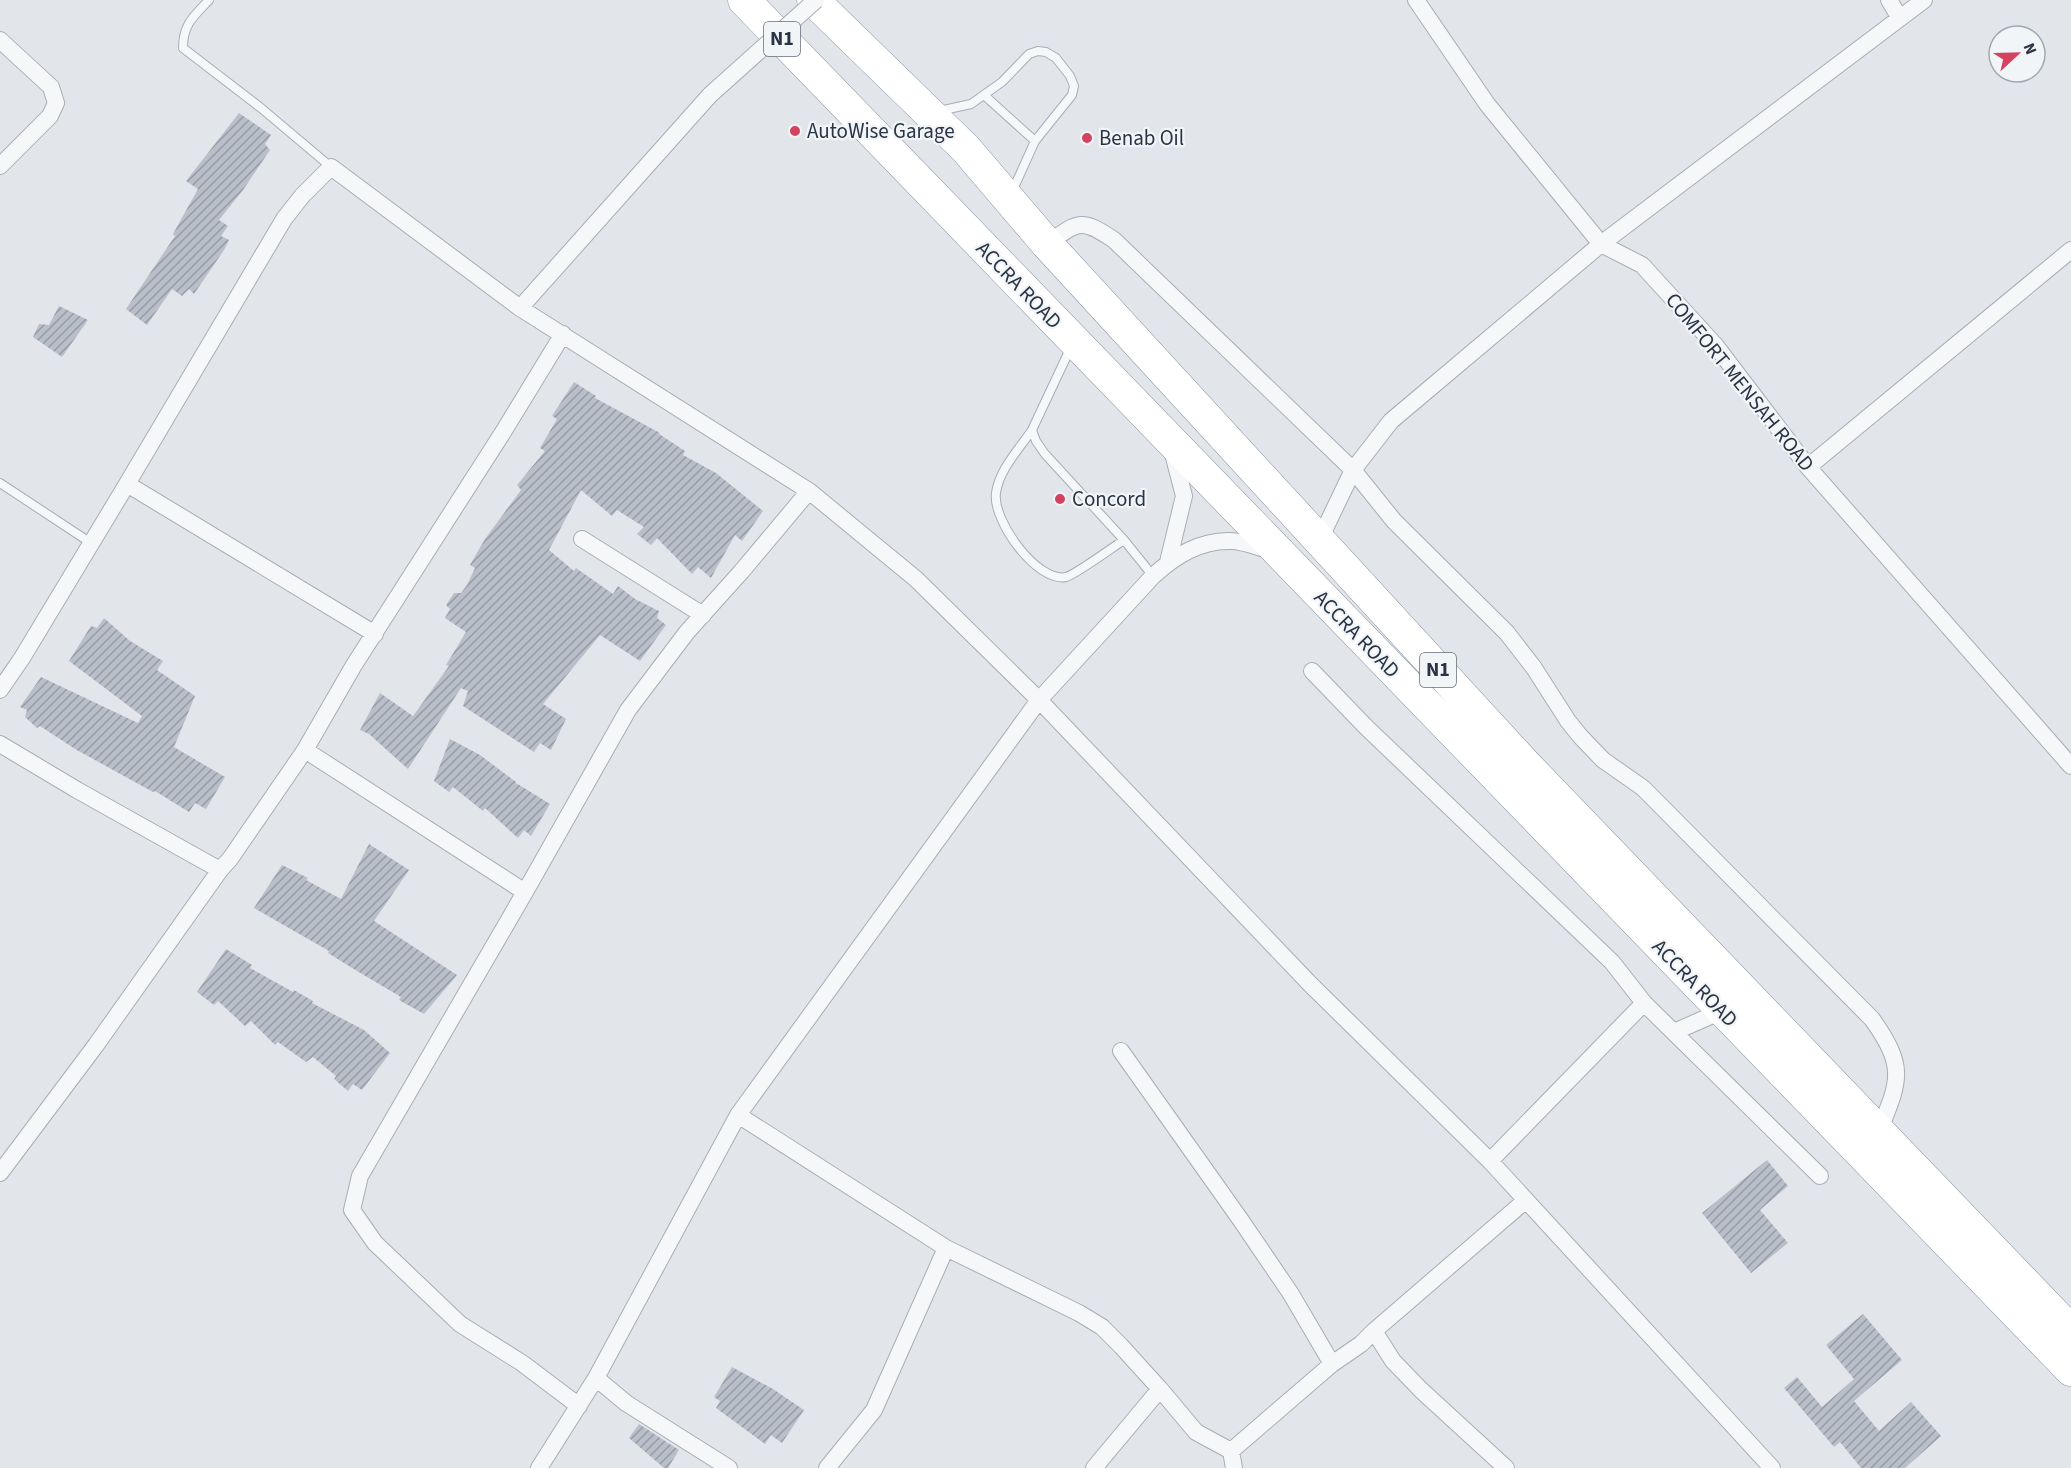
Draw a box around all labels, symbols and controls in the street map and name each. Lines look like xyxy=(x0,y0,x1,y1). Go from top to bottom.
road number: N1 xyxy=(764,22,800,56)
north arrow xyxy=(1987,24,2047,84)
text: N xyxy=(2018,40,2042,58)
place label: AutoWise Garage xyxy=(807,116,955,146)
place label: Benab Oil xyxy=(1099,123,1184,153)
marker: AutoWise Garage xyxy=(788,124,802,138)
marker: Benab Oil xyxy=(1080,131,1094,145)
street label: ACCRA ROAD xyxy=(969,234,1069,336)
street label: COMFORT MENSAH ROAD xyxy=(1658,286,1822,478)
place label: Concord xyxy=(1072,484,1146,514)
marker: Concord xyxy=(1053,492,1067,506)
street label: ACCRA ROAD xyxy=(1307,583,1407,685)
road number: N1 xyxy=(1420,653,1456,687)
street label: ACCRA ROAD xyxy=(1645,932,1745,1034)

